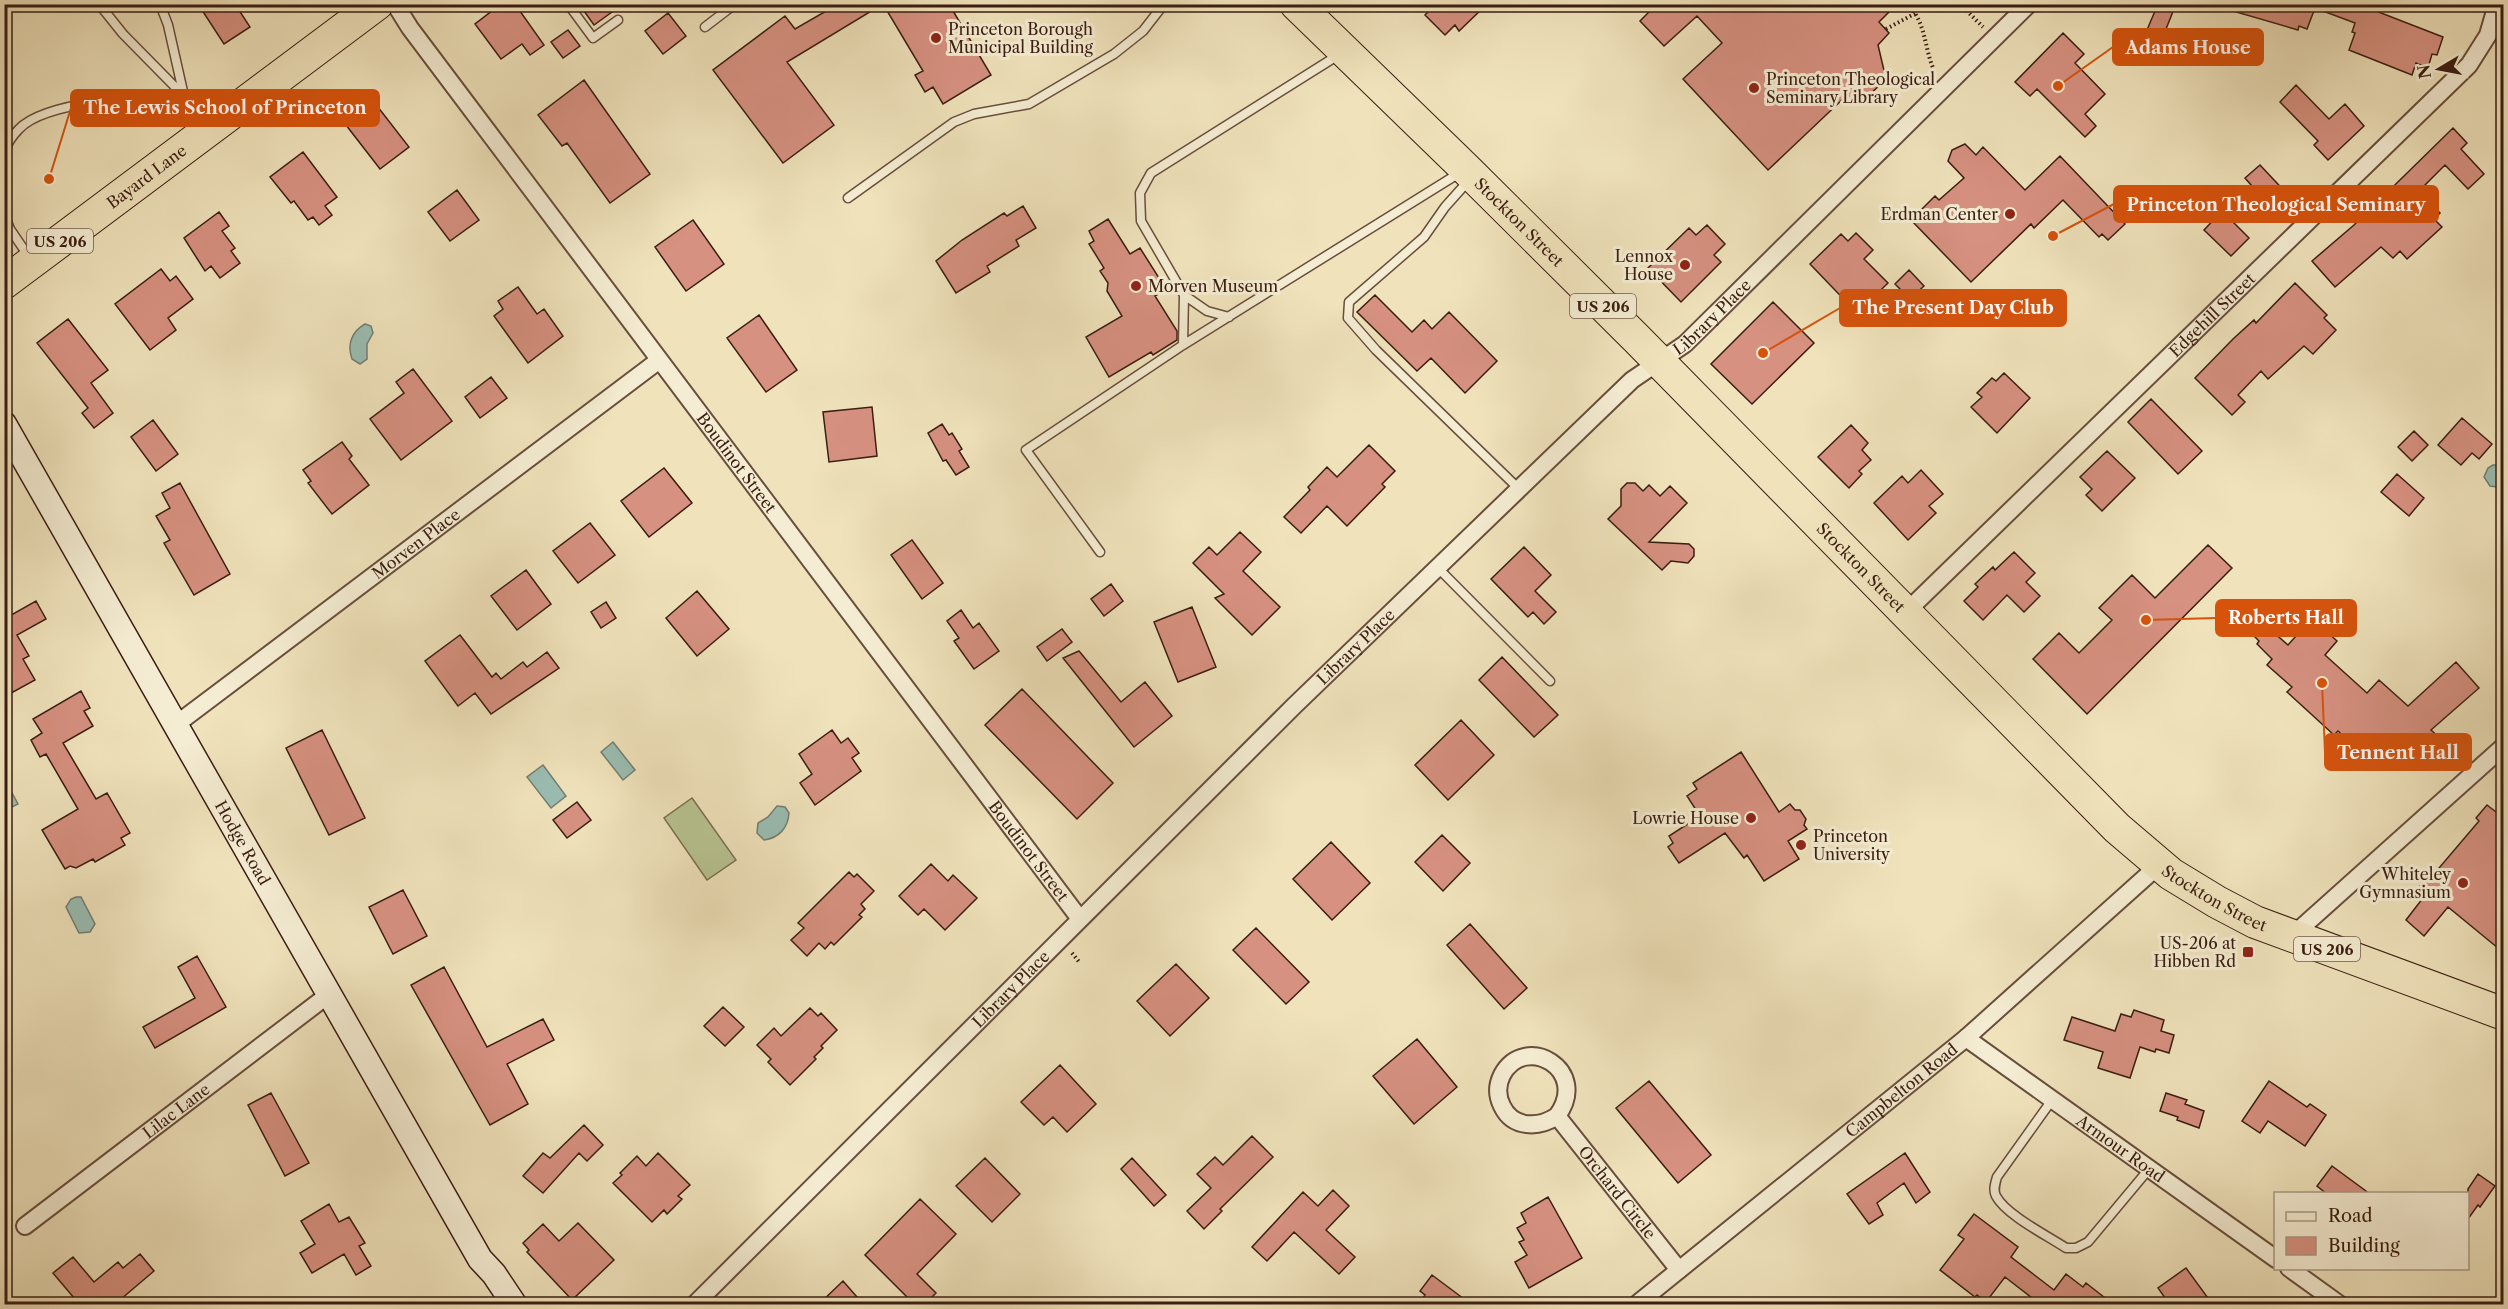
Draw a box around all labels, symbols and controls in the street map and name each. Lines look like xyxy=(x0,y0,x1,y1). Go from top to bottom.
place label: Princeton Borough Municipal Building xyxy=(948,19,1094,57)
callout: Adams House xyxy=(2113,29,2263,65)
marker: Princeton Borough Municipal Building xyxy=(929,31,943,45)
text: Adams House xyxy=(2124,37,2251,59)
north arrow xyxy=(2409,39,2469,99)
text: N xyxy=(2413,63,2435,80)
place label: Princeton Theological Seminary Library xyxy=(1766,69,1935,107)
marker: Princeton Theological Seminary Library xyxy=(1747,81,1761,95)
callout: The Lewis School of Princeton xyxy=(71,90,379,126)
text: The Lewis School of Princeton xyxy=(83,97,367,119)
street label: Bayard Lane xyxy=(103,140,190,213)
street label: Stockton Street xyxy=(1470,173,1568,271)
callout: Princeton Theological Seminary xyxy=(2114,186,2438,222)
text: Princeton Theological Seminary xyxy=(2126,194,2427,216)
place label: Erdman Center xyxy=(1880,204,1998,224)
marker: Erdman Center xyxy=(2003,207,2017,221)
road number: US 206 xyxy=(27,229,93,253)
place label: Lennox House xyxy=(1615,246,1674,284)
marker: Lennox House xyxy=(1678,258,1692,272)
street label: Edgehill Street xyxy=(2165,268,2259,361)
street label: Library Place xyxy=(1669,275,1755,359)
place label: Morven Museum xyxy=(1148,276,1278,296)
marker: Morven Museum xyxy=(1129,279,1143,293)
callout: The Present Day Club xyxy=(1840,290,2066,326)
road number: US 206 xyxy=(1570,294,1636,318)
text: The Present Day Club xyxy=(1852,297,2054,319)
street label: Boudinot Street xyxy=(693,408,781,517)
street label: Morven Place xyxy=(368,504,464,583)
street label: Stockton Street xyxy=(1813,518,1910,617)
callout: Roberts Hall xyxy=(2216,600,2356,636)
street label: Library Place xyxy=(1312,604,1399,689)
text: Roberts Hall xyxy=(2228,607,2344,629)
callout: Tennent Hall xyxy=(2325,734,2471,770)
text: Tennent Hall xyxy=(2337,742,2459,764)
street label: Hodge Road xyxy=(211,797,275,889)
street label: Boudinot Street xyxy=(985,797,1073,905)
place label: Lowrie House xyxy=(1632,808,1739,828)
marker: Lowrie House xyxy=(1744,811,1758,825)
place label: Princeton University xyxy=(1813,826,1891,864)
marker: Princeton University xyxy=(1794,838,1808,852)
street label: Stockton Street xyxy=(2158,861,2270,936)
place label: Whiteley Gymnasium xyxy=(2359,864,2452,902)
marker: Whiteley Gymnasium xyxy=(2456,876,2470,890)
place label: US-206 at Hibben Rd xyxy=(2153,933,2236,971)
road number: US 206 xyxy=(2294,937,2360,961)
marker: US-206 at Hibben Rd xyxy=(2241,945,2255,959)
street label: Library Place xyxy=(968,946,1053,1032)
street label: Campbelton Road xyxy=(1841,1039,1962,1141)
street label: Lilac Lane xyxy=(139,1079,214,1143)
street label: Armour Road xyxy=(2072,1110,2169,1187)
street label: Orchard Circle xyxy=(1574,1142,1660,1243)
legend xyxy=(2274,1192,2469,1270)
text: Road xyxy=(2328,1205,2373,1227)
text: Building xyxy=(2328,1235,2400,1257)

